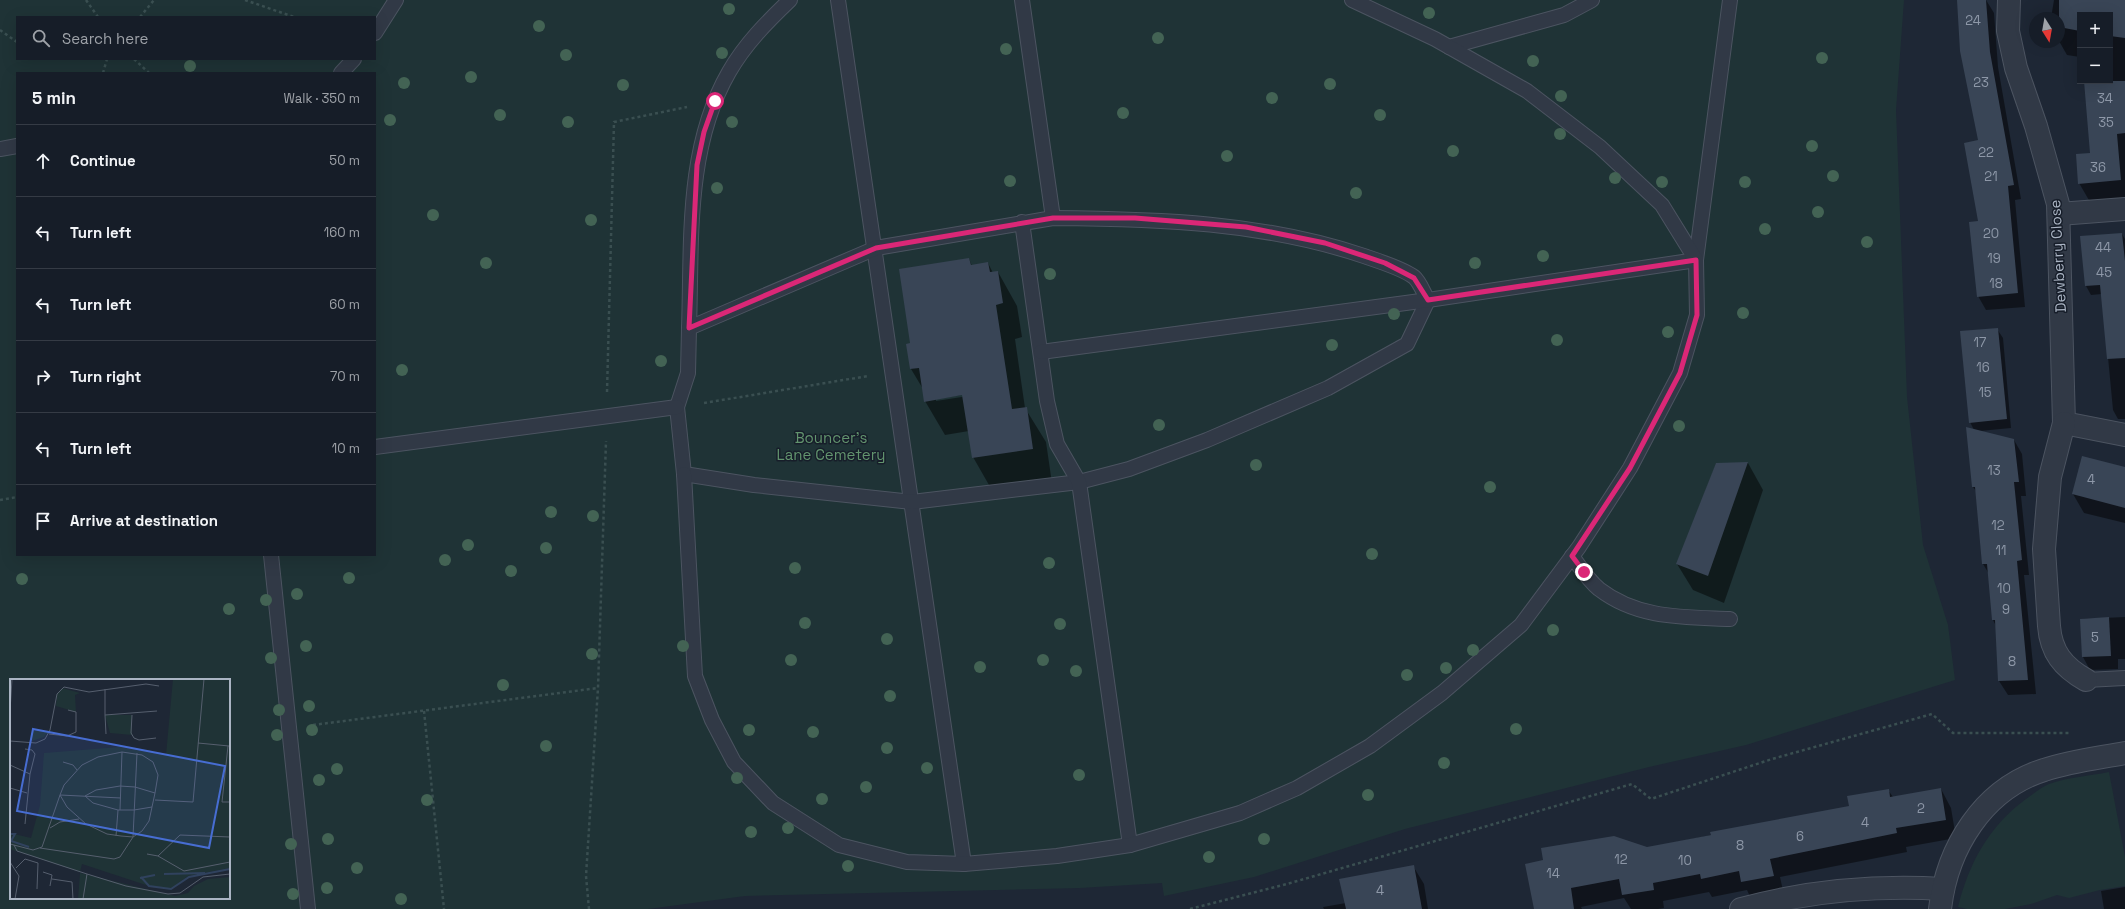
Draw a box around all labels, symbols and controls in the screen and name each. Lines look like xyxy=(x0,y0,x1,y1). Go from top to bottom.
house number: 24 xyxy=(1965,12,1981,29)
north arrow xyxy=(2029,12,2065,48)
map controls xyxy=(2077,12,2113,84)
button: + xyxy=(2077,12,2113,48)
search box xyxy=(16,16,376,60)
icon: search xyxy=(30,27,52,49)
text: Search here xyxy=(62,29,148,48)
button: − xyxy=(2077,48,2113,84)
house number: 23 xyxy=(1973,74,1989,91)
text: 5 min xyxy=(32,87,76,109)
text: Walk · 350 m xyxy=(283,90,360,107)
house number: 34 xyxy=(2097,90,2113,107)
route start xyxy=(706,92,724,110)
house number: 35 xyxy=(2098,114,2114,131)
house number: 22 xyxy=(1978,144,1994,161)
icon: ahead xyxy=(32,150,54,172)
text: Continue xyxy=(70,151,136,170)
text: 50 m xyxy=(329,152,360,169)
house number: 36 xyxy=(2090,159,2106,176)
house number: 21 xyxy=(1984,168,1998,185)
street label: Dewberry Close xyxy=(2045,199,2070,313)
icon: left xyxy=(32,222,54,244)
text: Turn left xyxy=(70,223,132,242)
text: 160 m xyxy=(324,224,360,241)
house number: 20 xyxy=(1983,225,1999,242)
house number: 44 xyxy=(2095,239,2111,256)
house number: 19 xyxy=(1987,250,2001,267)
house number: 45 xyxy=(2096,264,2112,281)
house number: 18 xyxy=(1989,275,2003,292)
icon: left xyxy=(32,294,54,316)
text: Turn left xyxy=(70,295,132,314)
text: 60 m xyxy=(329,296,360,313)
house number: 17 xyxy=(1974,334,1986,351)
house number: 16 xyxy=(1976,359,1990,376)
icon: right xyxy=(32,366,54,388)
text: Turn right xyxy=(70,367,141,386)
text: 70 m xyxy=(330,368,360,385)
house number: 15 xyxy=(1978,384,1992,401)
park label: Bouncer's Lane Cemetery xyxy=(776,428,886,464)
icon: left xyxy=(32,438,54,460)
text: Turn left xyxy=(70,439,132,458)
text: 10 m xyxy=(332,440,360,457)
house number: 13 xyxy=(1987,462,2001,479)
house number: 4 xyxy=(2087,471,2095,488)
icon: arrive xyxy=(32,510,54,532)
text: Arrive at destination xyxy=(70,511,218,530)
house number: 12 xyxy=(1991,517,2005,534)
house number: 11 xyxy=(1996,542,2006,559)
route end xyxy=(1575,563,1593,581)
house number: 10 xyxy=(1997,580,2011,597)
house number: 9 xyxy=(2002,601,2010,618)
house number: 5 xyxy=(2091,629,2099,646)
house number: 8 xyxy=(2008,653,2016,670)
inset map xyxy=(10,679,230,899)
house number: 2 xyxy=(1917,800,1925,817)
house number: 4 xyxy=(1861,814,1869,831)
house number: 6 xyxy=(1796,828,1804,845)
house number: 8 xyxy=(1736,837,1744,854)
house number: 12 xyxy=(1614,851,1628,868)
house number: 10 xyxy=(1678,852,1692,869)
house number: 14 xyxy=(1546,865,1560,882)
house number: 4 xyxy=(1376,882,1384,899)

